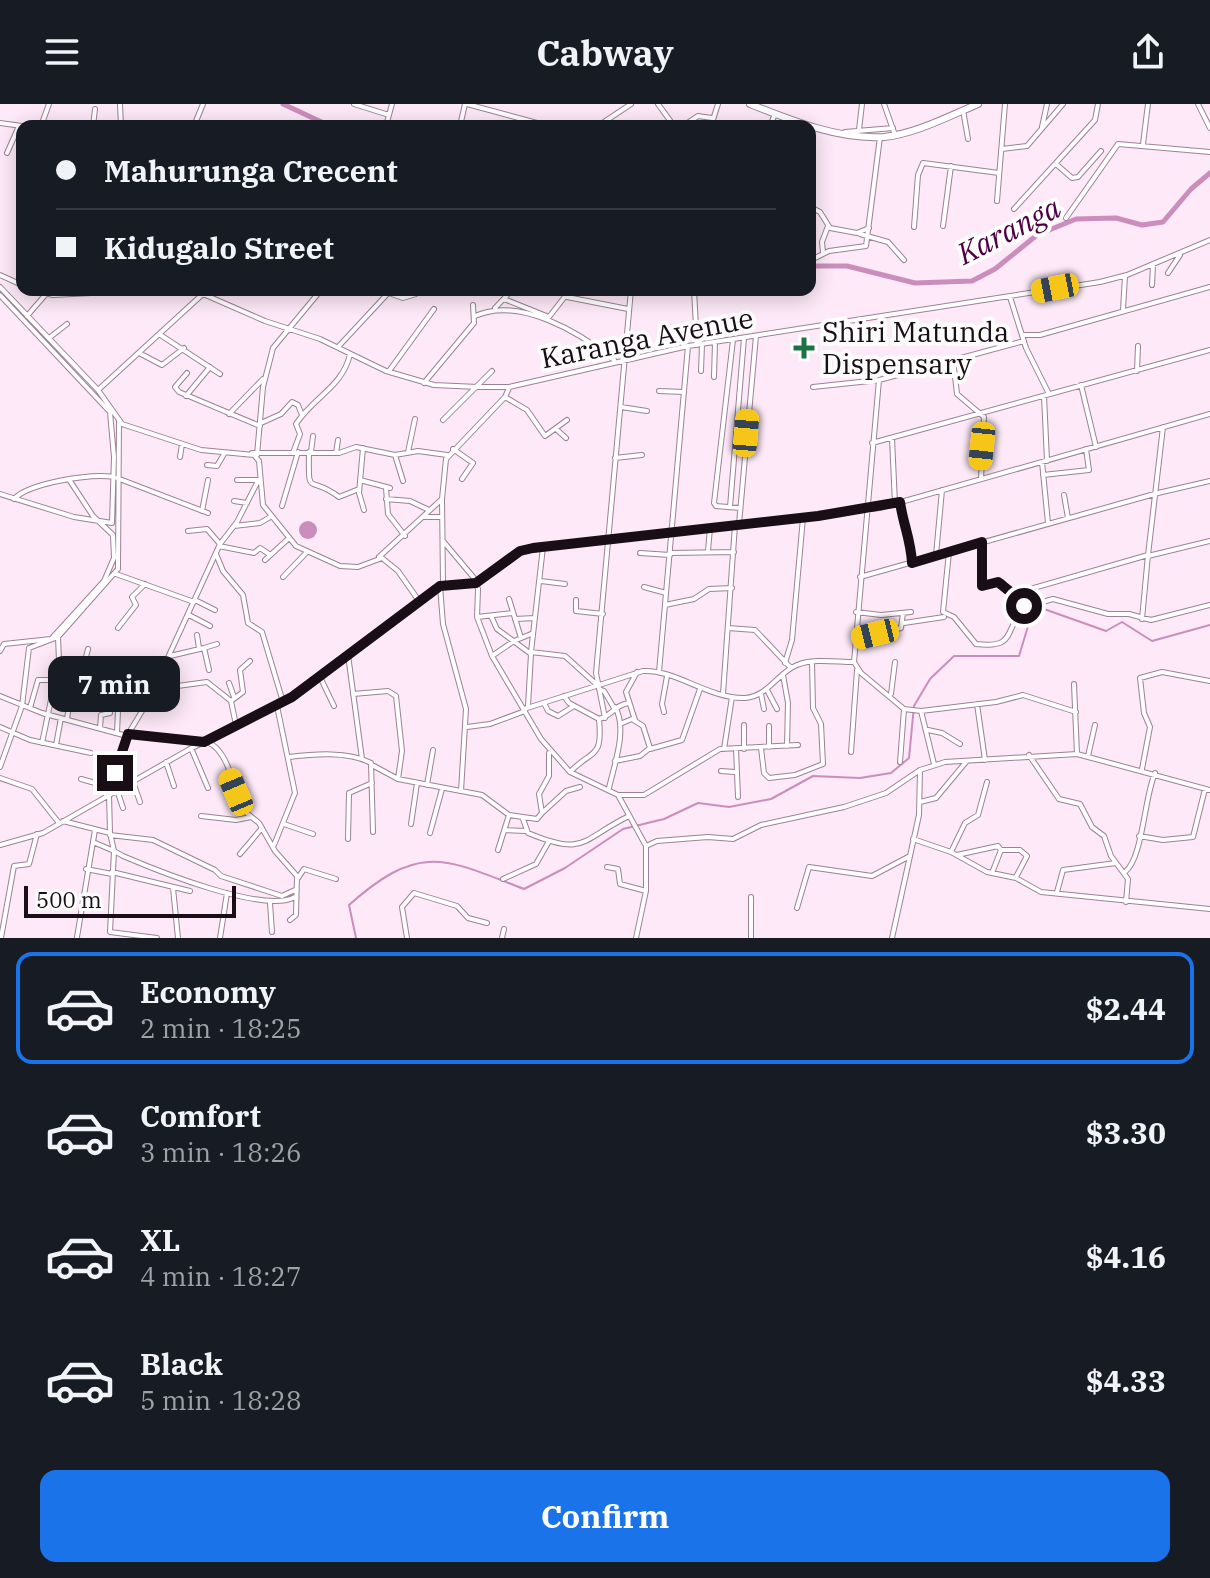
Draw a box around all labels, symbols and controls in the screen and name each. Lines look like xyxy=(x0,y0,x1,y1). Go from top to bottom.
text: Cabway xyxy=(536,29,674,76)
icon: menu xyxy=(40,30,84,74)
icon: share xyxy=(1126,30,1170,74)
text: Mahurunga Crecent xyxy=(104,151,398,190)
water label: Karanga xyxy=(949,187,1067,273)
text: Kidugalo Street xyxy=(104,228,334,267)
car xyxy=(1029,272,1081,304)
street label: Karanga Avenue xyxy=(538,299,756,376)
place label: Shiri Matunda Dispensary xyxy=(822,313,1009,382)
marker: Shiri Matunda Dispensary xyxy=(793,337,815,359)
car xyxy=(732,408,760,458)
car xyxy=(968,421,996,471)
route start xyxy=(1006,588,1042,624)
car xyxy=(849,617,901,651)
callout: 7 min xyxy=(49,657,181,713)
text: 7 min xyxy=(78,667,150,701)
route end xyxy=(97,755,133,791)
car xyxy=(216,765,256,819)
scale bar xyxy=(24,882,236,918)
text: 500 m xyxy=(36,885,102,914)
icon: car xyxy=(44,972,116,1044)
text: Economy xyxy=(140,972,276,1011)
text: $2.44 xyxy=(1086,989,1166,1028)
text: 2 min · 18:25 xyxy=(140,1011,302,1045)
icon: car xyxy=(44,1096,116,1168)
text: Comfort xyxy=(140,1096,261,1135)
text: $3.30 xyxy=(1086,1113,1166,1152)
text: 3 min · 18:26 xyxy=(140,1135,302,1169)
icon: car xyxy=(44,1220,116,1292)
text: XL xyxy=(140,1220,180,1259)
text: $4.16 xyxy=(1086,1237,1166,1276)
text: 4 min · 18:27 xyxy=(140,1259,302,1293)
icon: car xyxy=(44,1344,116,1416)
text: Black xyxy=(140,1344,223,1383)
text: $4.33 xyxy=(1086,1361,1166,1400)
text: 5 min · 18:28 xyxy=(140,1383,302,1417)
button: Confirm xyxy=(40,1470,1170,1562)

